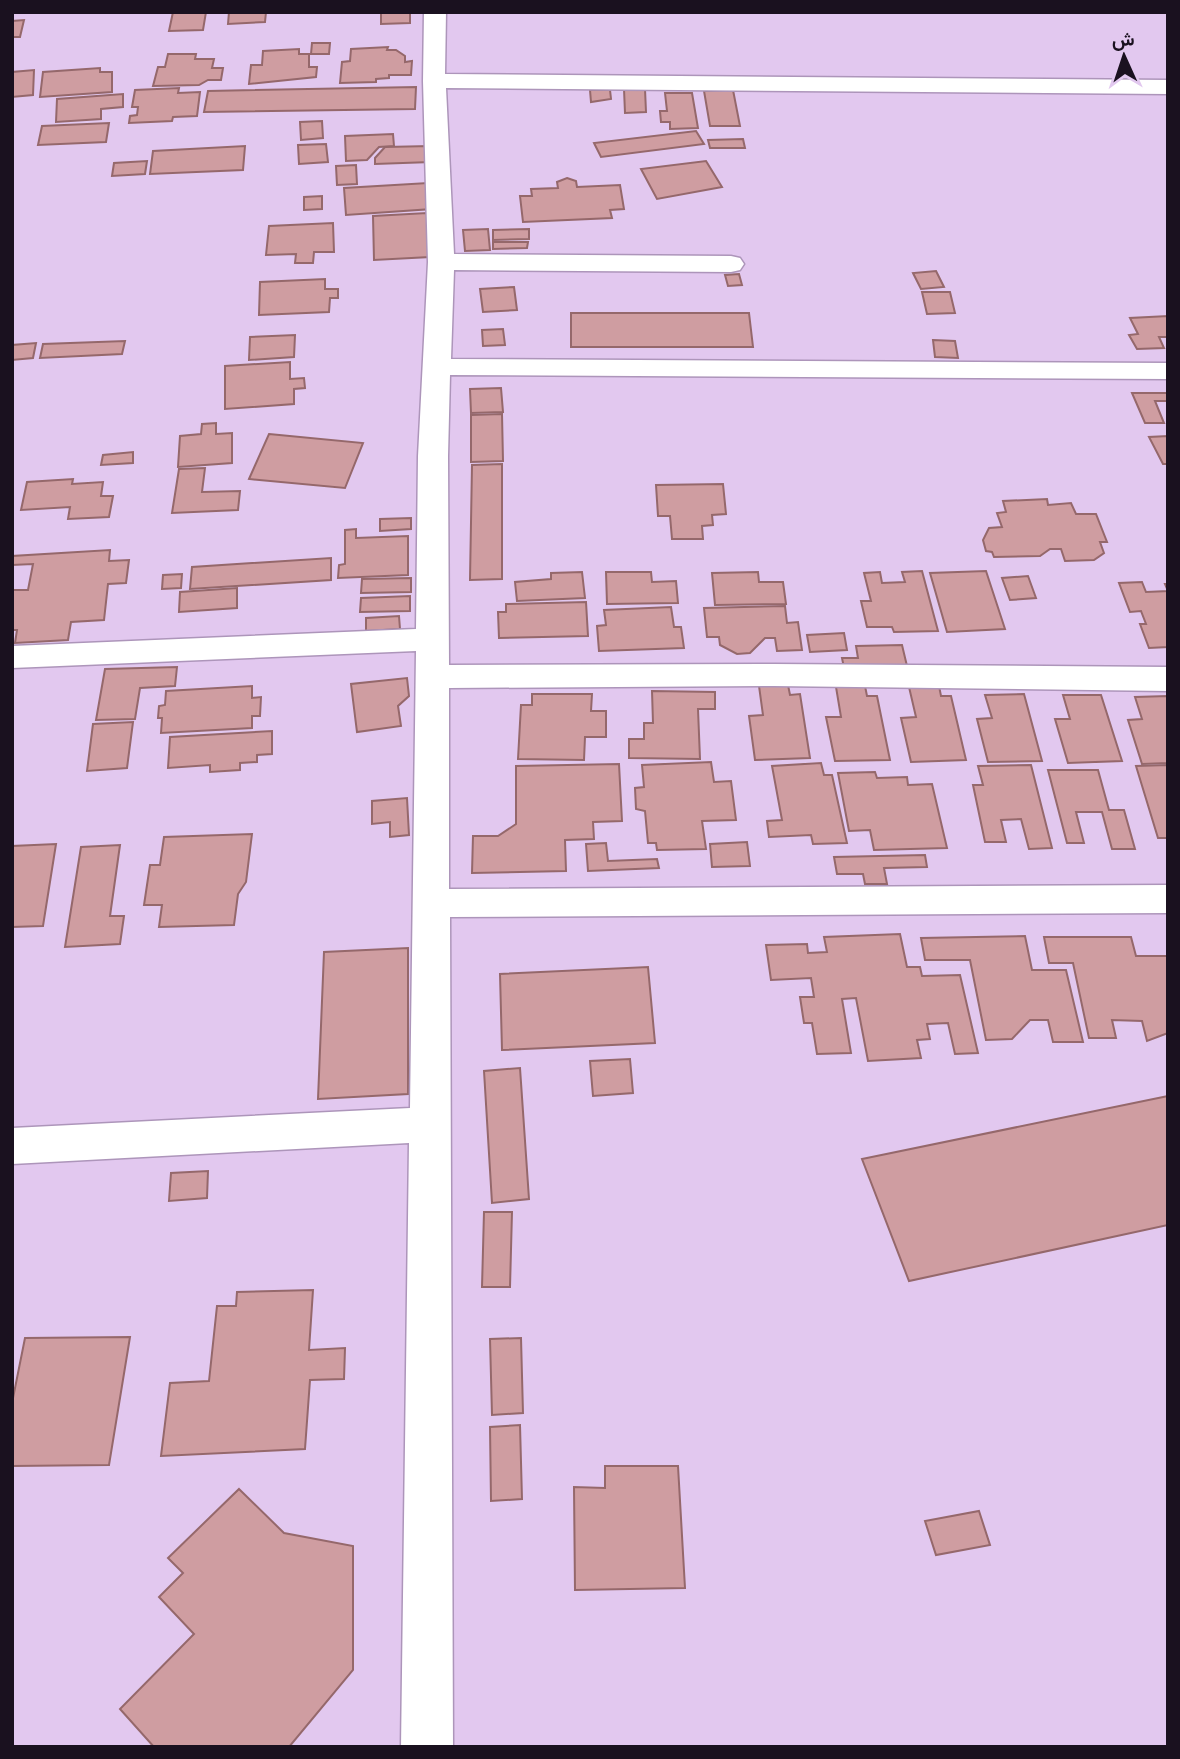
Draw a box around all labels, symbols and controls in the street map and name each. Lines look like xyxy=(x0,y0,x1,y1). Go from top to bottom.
north arrow xyxy=(1089,21,1159,91)
text: ش xyxy=(1111,27,1135,52)

